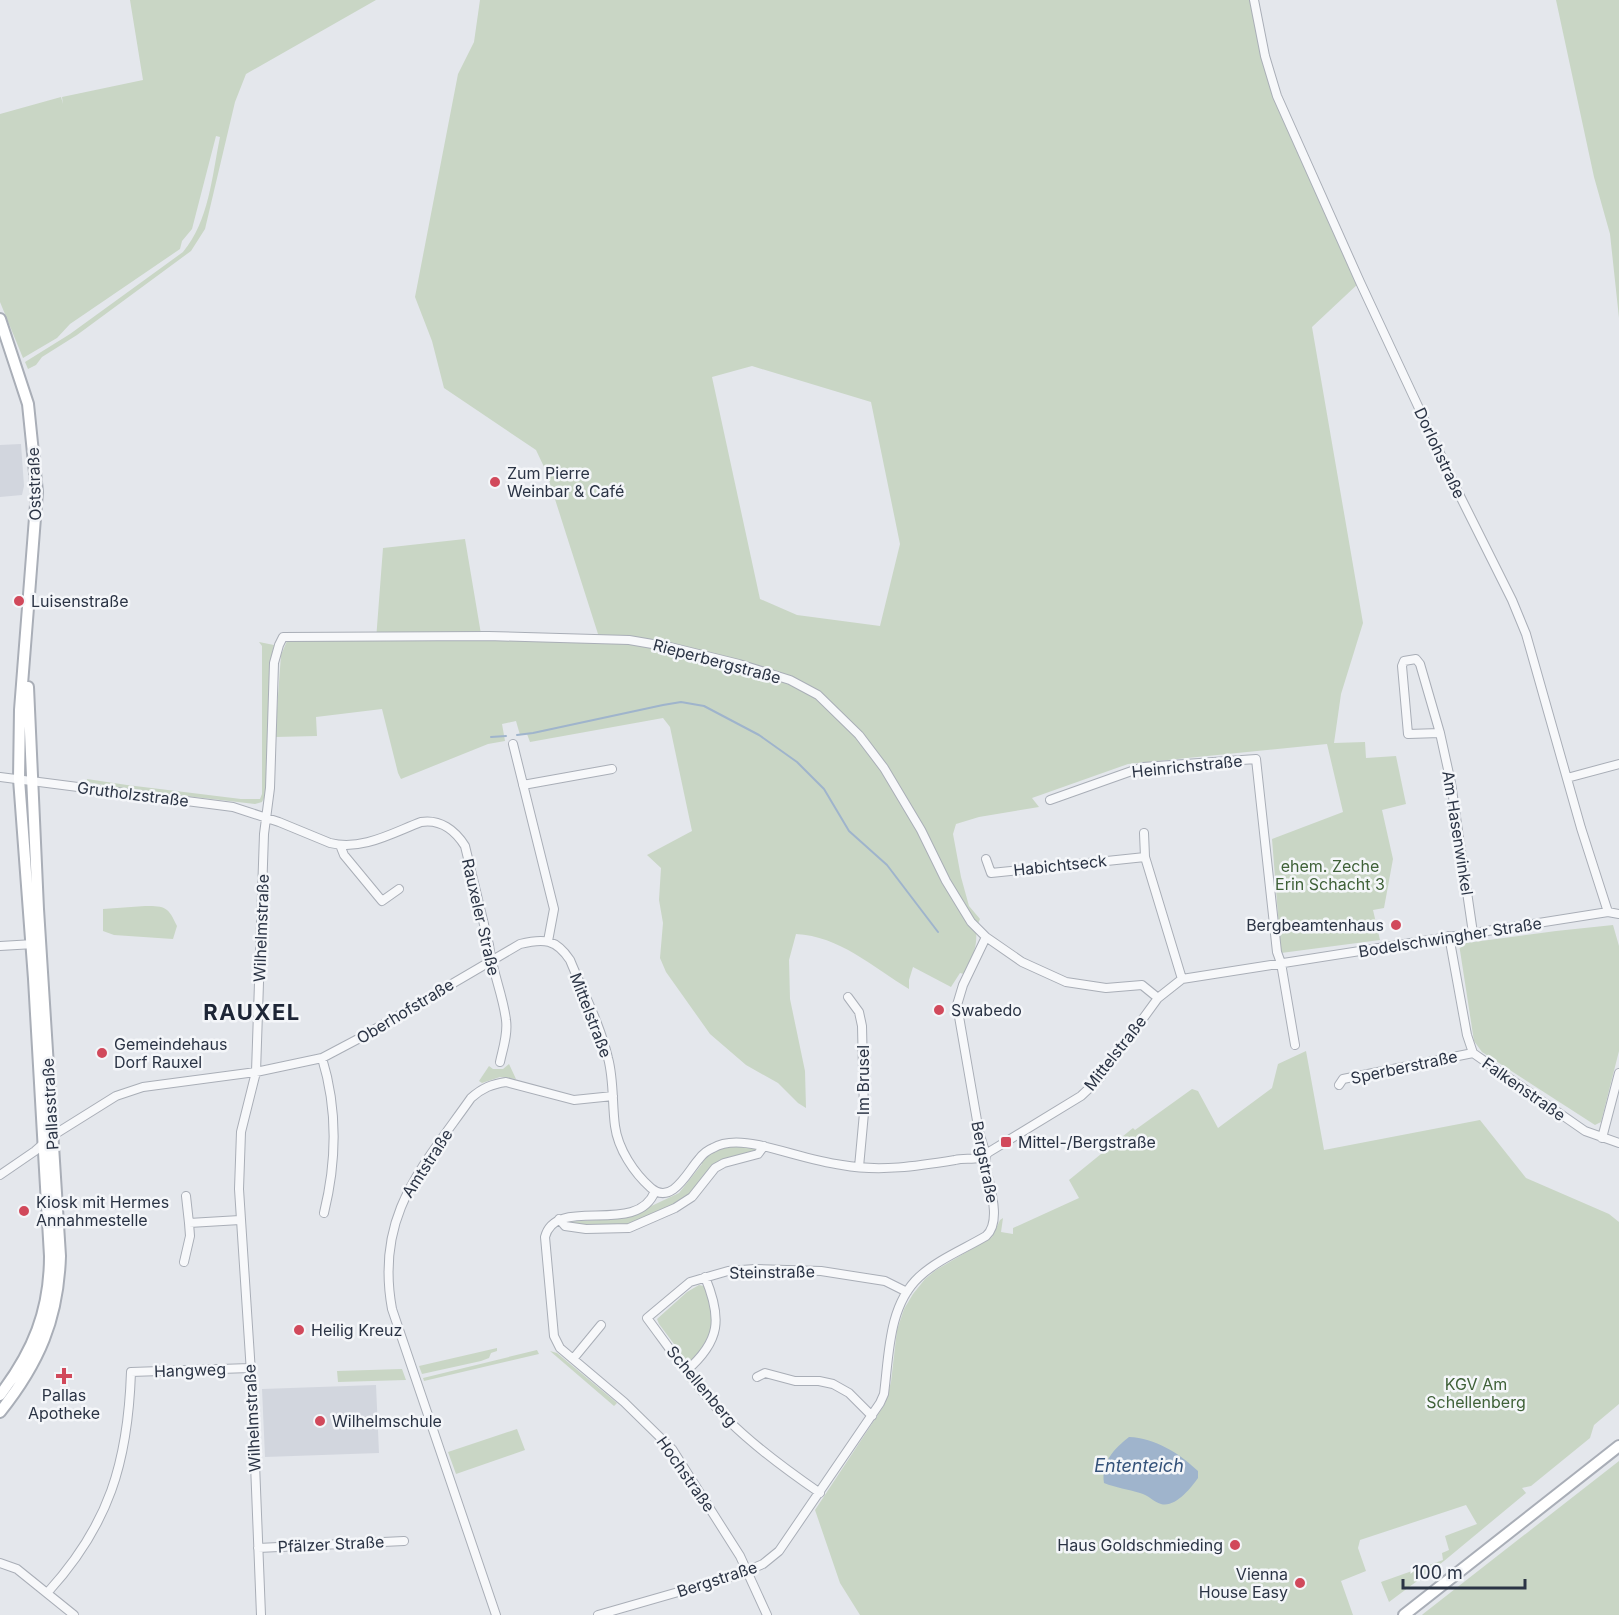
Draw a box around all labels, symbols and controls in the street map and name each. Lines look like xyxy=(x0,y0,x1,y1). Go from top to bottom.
street label: Dorlohstraße xyxy=(1410,404,1470,502)
street label: Oststraße xyxy=(23,447,45,521)
place label: Zum Pierre Weinbar & Café xyxy=(507,463,624,501)
marker: Zum Pierre Weinbar & Café xyxy=(488,475,502,489)
place label: Luisenstraße xyxy=(31,591,128,611)
marker: Luisenstraße xyxy=(12,594,26,608)
street label: Rieperbergstraße xyxy=(651,634,783,688)
street label: Heinrichstraße xyxy=(1131,750,1243,782)
street label: Am Hasenwinkel xyxy=(1438,769,1478,897)
street label: Grutholzstraße xyxy=(76,777,190,811)
street label: Habichtseck xyxy=(1012,850,1108,880)
street label: Rauxeler Straße xyxy=(458,856,504,978)
park label: ehem. Zeche Erin Schacht 3 xyxy=(1275,856,1385,894)
street label: Wilhelmstraße xyxy=(249,874,273,982)
street label: Bodelschwingher Straße xyxy=(1357,913,1543,961)
place label: Bergbeamtenhaus xyxy=(1246,915,1384,935)
marker: Bergbeamtenhaus xyxy=(1389,918,1403,932)
street label: Mittelstraße xyxy=(566,970,616,1060)
street label: Oberhofstraße xyxy=(353,974,457,1048)
district label: RAUXEL xyxy=(203,999,301,1025)
place label: Swabedo xyxy=(951,1000,1022,1020)
marker: Swabedo xyxy=(932,1003,946,1017)
street label: Mittelstraße xyxy=(1080,1012,1150,1094)
place label: Gemeindehaus Dorf Rauxel xyxy=(114,1034,227,1072)
street label: Im Brusel xyxy=(853,1045,873,1115)
marker: Gemeindehaus Dorf Rauxel xyxy=(95,1046,109,1060)
street label: Sperberstraße xyxy=(1349,1046,1459,1088)
street label: Falkenstraße xyxy=(1479,1053,1569,1125)
street label: Pallasstraße xyxy=(38,1057,62,1151)
street label: Bergstraße xyxy=(967,1119,1003,1205)
street label: Amtstraße xyxy=(397,1125,457,1201)
place label: Mittel-/Bergstraße xyxy=(1018,1132,1156,1152)
marker: Mittel-/Bergstraße xyxy=(999,1135,1013,1149)
place label: Kiosk mit Hermes Annahmestelle xyxy=(36,1192,169,1230)
marker: Kiosk mit Hermes Annahmestelle xyxy=(17,1204,31,1218)
street label: Steinstraße xyxy=(729,1261,815,1283)
place label: Heilig Kreuz xyxy=(311,1320,402,1340)
marker: Heilig Kreuz xyxy=(292,1323,306,1337)
street label: Schellenberg xyxy=(662,1341,742,1431)
street label: Hangweg xyxy=(154,1359,226,1381)
street label: Wilhelmstraße xyxy=(239,1364,265,1472)
marker: Pallas Apotheke xyxy=(57,1369,71,1383)
park label: KGV Am Schellenberg xyxy=(1426,1374,1526,1412)
place label: Pallas Apotheke xyxy=(28,1385,100,1423)
place label: Wilhelmschule xyxy=(332,1411,442,1431)
marker: Wilhelmschule xyxy=(313,1414,327,1428)
street label: Hochstraße xyxy=(653,1432,719,1516)
water label: Ententeich xyxy=(1094,1455,1184,1476)
street label: Pfälzer Straße xyxy=(277,1531,385,1557)
place label: Haus Goldschmieding xyxy=(1057,1535,1223,1555)
marker: Haus Goldschmieding xyxy=(1228,1538,1242,1552)
scale bar xyxy=(1403,1552,1524,1590)
street label: Bergstraße xyxy=(674,1557,760,1601)
text: 100 m xyxy=(1412,1562,1463,1583)
place label: Vienna House Easy xyxy=(1199,1564,1288,1602)
marker: Vienna House Easy xyxy=(1293,1576,1307,1590)

